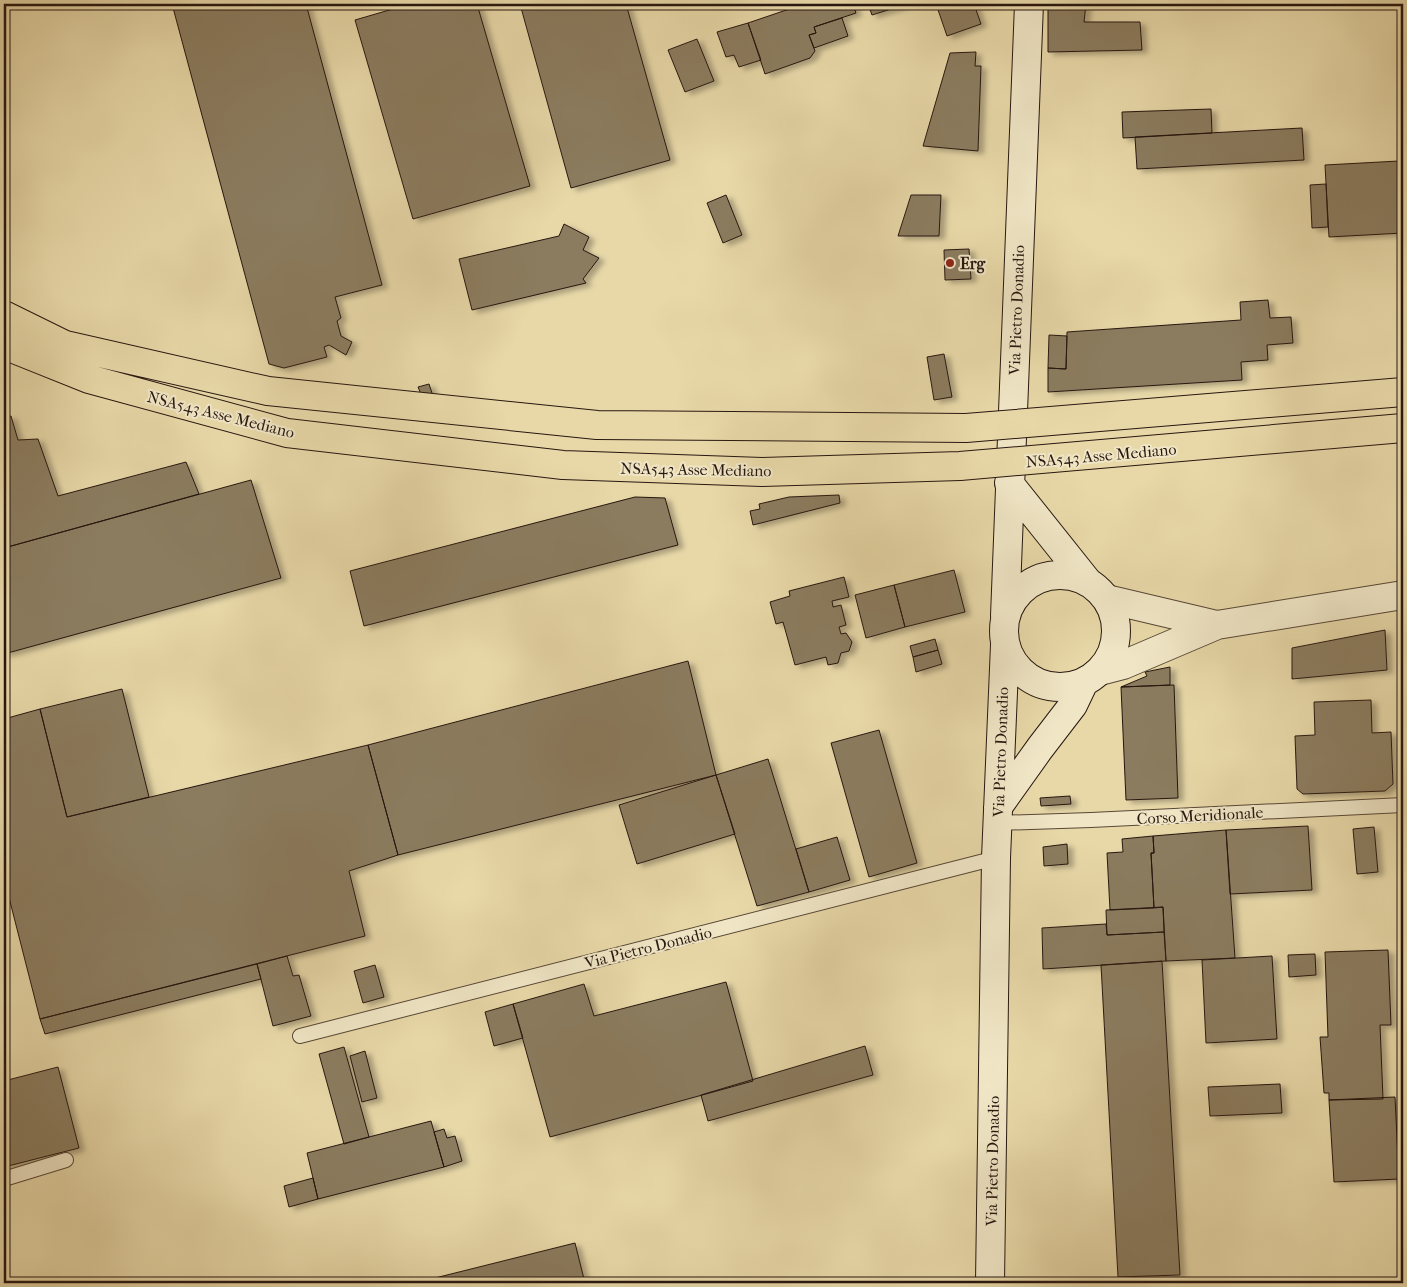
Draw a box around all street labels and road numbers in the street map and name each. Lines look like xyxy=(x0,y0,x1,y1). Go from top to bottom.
street label: Via Pietro Donadio xyxy=(1005,245,1028,377)
street label: NSA543 Asse Mediano xyxy=(145,387,296,442)
street label: NSA543 Asse Mediano xyxy=(1025,439,1177,472)
street label: NSA543 Asse Mediano xyxy=(620,459,772,480)
street label: Via Pietro Donadio xyxy=(989,687,1012,819)
street label: Corso Meridionale xyxy=(1136,803,1264,828)
street label: Via Pietro Donadio xyxy=(582,922,714,973)
street label: Via Pietro Donadio xyxy=(982,1096,1003,1227)

